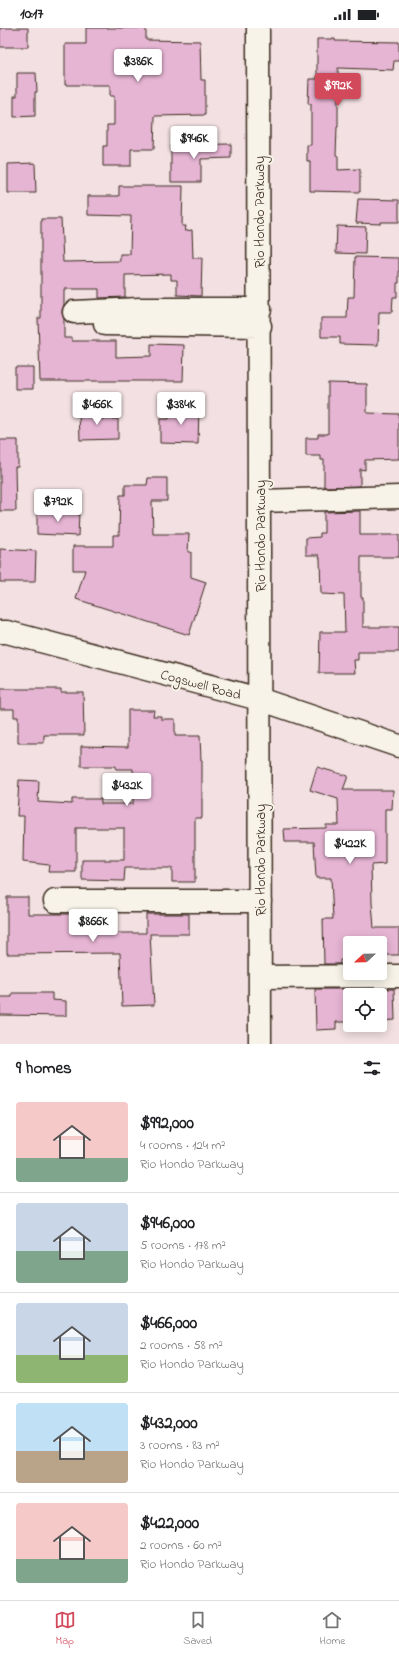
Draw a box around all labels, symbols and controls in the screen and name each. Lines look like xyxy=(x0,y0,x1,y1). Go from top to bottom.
text: 10:17 xyxy=(20,3,43,25)
pin: $386K xyxy=(110,49,166,83)
text: $386K xyxy=(123,52,153,71)
pin: $992K xyxy=(310,73,366,107)
text: $992K xyxy=(324,76,352,95)
pin: $946K xyxy=(166,126,222,160)
text: $946K xyxy=(179,129,209,148)
street label: Rio Hondo Parkway xyxy=(250,156,272,268)
pin: $466K xyxy=(69,392,125,426)
pin: $384K xyxy=(153,392,209,426)
text: $466K xyxy=(82,395,112,414)
text: $384K xyxy=(166,395,196,414)
street label: Rio Hondo Parkway xyxy=(251,480,273,592)
pin: $792K xyxy=(30,489,86,523)
text: $792K xyxy=(43,492,73,511)
street label: Cogswell Road xyxy=(158,665,243,707)
pin: $432K xyxy=(99,773,155,807)
text: $432K xyxy=(111,776,143,795)
street label: Rio Hondo Parkway xyxy=(251,804,273,916)
pin: $422K xyxy=(322,831,378,865)
text: $422K xyxy=(334,834,366,853)
pin: $866K xyxy=(65,909,121,943)
text: $866K xyxy=(78,912,108,931)
north arrow xyxy=(343,936,387,980)
map controls xyxy=(343,936,387,1032)
button: locate xyxy=(343,988,387,1032)
text: 9 homes xyxy=(16,1056,72,1081)
icon: filters xyxy=(361,1057,383,1079)
text: $992,000 xyxy=(140,1111,194,1136)
icon: home xyxy=(48,1118,96,1166)
text: 4 rooms · 124 m² xyxy=(140,1136,225,1155)
text: Rio Hondo Parkway xyxy=(140,1155,244,1174)
text: $946,000 xyxy=(140,1211,195,1236)
icon: home xyxy=(48,1219,96,1267)
text: 5 rooms · 178 m² xyxy=(140,1236,226,1255)
text: Rio Hondo Parkway xyxy=(140,1255,244,1274)
text: $466,000 xyxy=(140,1311,197,1336)
icon: home xyxy=(48,1319,96,1367)
text: 2 rooms · 58 m² xyxy=(140,1336,223,1355)
text: Rio Hondo Parkway xyxy=(140,1355,244,1374)
text: $432,000 xyxy=(140,1411,198,1436)
icon: home xyxy=(48,1419,96,1467)
text: 3 rooms · 83 m² xyxy=(140,1436,220,1455)
text: Rio Hondo Parkway xyxy=(140,1455,244,1474)
text: $422,000 xyxy=(140,1511,199,1536)
icon: home xyxy=(48,1519,96,1567)
text: 2 rooms · 60 m² xyxy=(140,1536,222,1555)
text: Rio Hondo Parkway xyxy=(140,1555,244,1574)
tab: Map xyxy=(54,1609,76,1649)
tab: Saved xyxy=(183,1609,212,1649)
tab: Home xyxy=(320,1609,345,1649)

